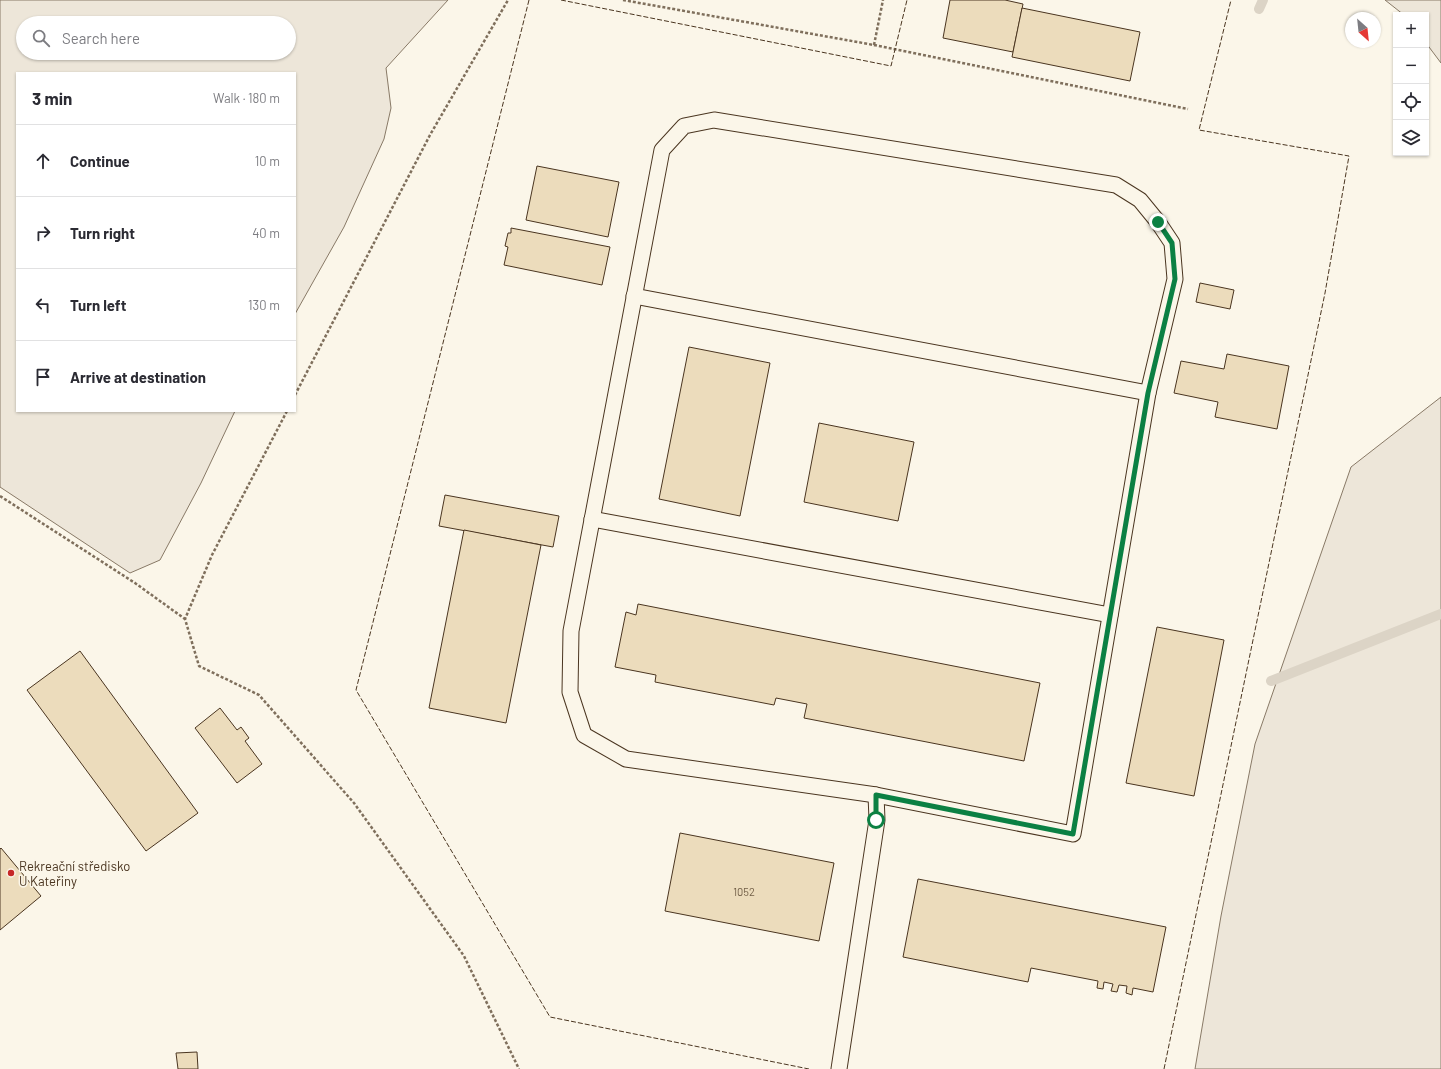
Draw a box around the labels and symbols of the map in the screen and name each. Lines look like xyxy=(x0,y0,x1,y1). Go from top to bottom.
north arrow xyxy=(1345,12,1381,48)
route end xyxy=(1149,213,1167,231)
route start xyxy=(867,811,885,829)
place label: Rekreační středisko U Kateřiny xyxy=(19,858,130,889)
marker: Rekreační středisko U Kateřiny xyxy=(6,868,16,878)
house number: 1052 xyxy=(733,885,755,898)

